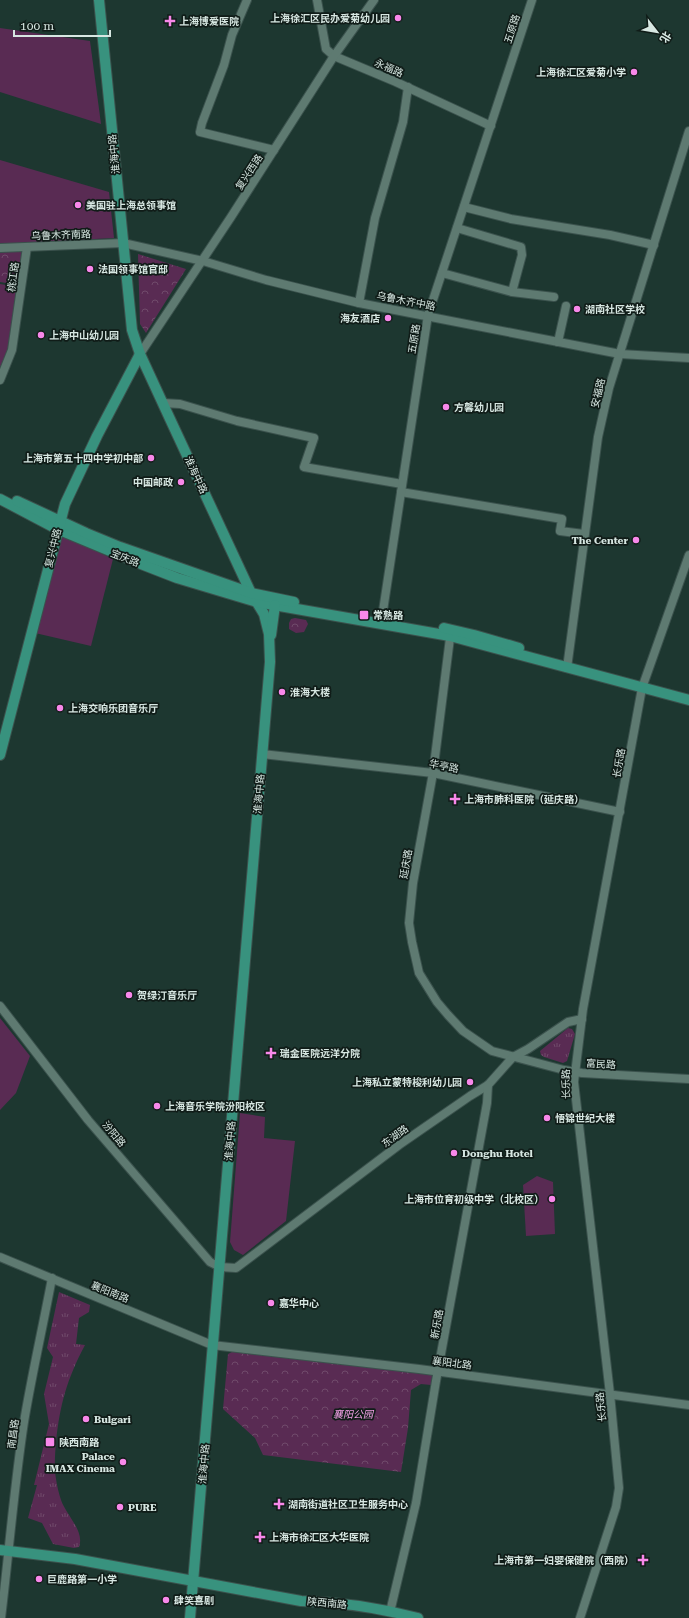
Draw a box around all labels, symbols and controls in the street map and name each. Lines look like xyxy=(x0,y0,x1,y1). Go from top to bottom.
scale bar xyxy=(14,12,110,38)
place label: 上海徐汇区民办爱菊幼儿园 xyxy=(270,12,390,24)
north arrow xyxy=(637,12,677,52)
marker: 上海徐汇区民办爱菊幼儿园 xyxy=(393,13,403,23)
street label: 五原路 xyxy=(502,13,522,45)
marker: 上海博爱医院 xyxy=(164,15,176,27)
place label: 上海博爱医院 xyxy=(179,15,239,27)
text: 100 m xyxy=(20,19,54,33)
text: 北 xyxy=(657,29,674,45)
street label: 永福路 xyxy=(373,57,405,79)
place label: 上海徐汇区爱菊小学 xyxy=(536,67,626,78)
marker: 上海徐汇区爱菊小学 xyxy=(629,67,639,77)
street label: 淮海中路 xyxy=(106,134,122,174)
street label: 复兴西路 xyxy=(233,152,265,192)
marker: 美国驻上海总领事馆 xyxy=(73,200,83,210)
place label: 美国驻上海总领事馆 xyxy=(86,200,176,211)
street label: 乌鲁木齐南路 xyxy=(31,228,91,242)
street label: 桃江路 xyxy=(5,261,21,293)
marker: 法国领事馆官邸 xyxy=(85,264,95,274)
place label: 法国领事馆官邸 xyxy=(98,264,168,275)
street label: 乌鲁木齐中路 xyxy=(376,290,436,312)
place label: 湖南社区学校 xyxy=(585,303,645,315)
marker: 湖南社区学校 xyxy=(572,304,582,314)
place label: 海友酒店 xyxy=(340,313,380,324)
marker: 海友酒店 xyxy=(383,313,393,323)
street label: 五原路 xyxy=(406,323,422,355)
place label: 上海中山幼儿园 xyxy=(49,329,119,341)
marker: 上海中山幼儿园 xyxy=(36,330,46,340)
street label: 安福路 xyxy=(589,377,607,409)
place label: 方馨幼儿园 xyxy=(454,401,504,413)
marker: 方馨幼儿园 xyxy=(441,402,451,412)
place label: 上海市第五十四中学初中部 xyxy=(23,453,143,464)
marker: 上海市第五十四中学初中部 xyxy=(146,453,156,463)
street label: 淮海中路 xyxy=(183,455,209,495)
place label: 中国邮政 xyxy=(133,477,173,488)
marker: 中国邮政 xyxy=(176,477,186,487)
street label: 复兴中路 xyxy=(43,527,63,569)
place label: The Center xyxy=(572,535,628,546)
marker: The Center xyxy=(631,535,641,545)
street label: 宝庆路 xyxy=(109,547,141,569)
marker: 常熟路 xyxy=(358,609,370,621)
place label: 常熟路 xyxy=(373,609,404,621)
marker: 淮海大楼 xyxy=(277,687,287,697)
place label: 淮海大楼 xyxy=(290,687,330,698)
marker: 上海交响乐团音乐厅 xyxy=(55,703,65,713)
place label: 上海交响乐团音乐厅 xyxy=(68,703,158,714)
street label: 长乐路 xyxy=(611,747,627,779)
street label: 华亭路 xyxy=(428,758,460,774)
street label: 淮海中路 xyxy=(252,774,266,814)
marker: 上海市肺科医院（延庆路） xyxy=(449,793,461,805)
place label: 上海市肺科医院（延庆路） xyxy=(464,794,584,805)
street label: 延庆路 xyxy=(398,848,414,880)
marker: 贺绿汀音乐厅 xyxy=(124,990,134,1000)
place label: 贺绿汀音乐厅 xyxy=(137,990,197,1001)
marker: 瑞金医院远洋分院 xyxy=(265,1047,277,1059)
place label: 瑞金医院远洋分院 xyxy=(280,1048,360,1059)
street label: 富民路 xyxy=(586,1057,616,1071)
street label: 长乐路 xyxy=(560,1069,572,1099)
place label: 上海私立蒙特梭利幼儿园 xyxy=(352,1076,462,1088)
marker: 上海私立蒙特梭利幼儿园 xyxy=(465,1077,475,1087)
place label: 上海音乐学院汾阳校区 xyxy=(165,1100,265,1112)
marker: 上海音乐学院汾阳校区 xyxy=(152,1101,162,1111)
place label: 悟锦世纪大楼 xyxy=(555,1112,615,1124)
marker: 悟锦世纪大楼 xyxy=(542,1113,552,1123)
street label: 汾阳路 xyxy=(100,1119,128,1149)
street label: 淮海中路 xyxy=(223,1121,237,1161)
street label: 东湖路 xyxy=(380,1123,410,1149)
marker: Donghu Hotel xyxy=(449,1148,459,1158)
place label: Donghu Hotel xyxy=(462,1148,534,1159)
place label: 上海市位育初级中学（北校区） xyxy=(404,1193,544,1205)
marker: 上海市位育初级中学（北校区） xyxy=(547,1194,557,1204)
street label: 襄阳南路 xyxy=(89,1279,131,1305)
place label: 嘉华中心 xyxy=(279,1297,319,1309)
marker: 嘉华中心 xyxy=(266,1298,276,1308)
street label: 新乐路 xyxy=(429,1308,445,1340)
street label: 襄阳北路 xyxy=(431,1355,473,1371)
street label: 长乐路 xyxy=(594,1392,608,1422)
park label: 襄阳公园 xyxy=(333,1409,375,1420)
marker: Bulgari xyxy=(81,1414,91,1424)
place label: Bulgari xyxy=(94,1414,132,1425)
street label: 南昌路 xyxy=(5,1418,21,1450)
marker: 陕西南路 xyxy=(44,1436,56,1448)
place label: 陕西南路 xyxy=(59,1437,100,1448)
street label: 淮海中路 xyxy=(197,1444,211,1484)
place label: Palace IMAX Cinema xyxy=(46,1451,115,1474)
marker: Palace IMAX Cinema xyxy=(118,1457,128,1467)
marker: 湖南街道社区卫生服务中心 xyxy=(273,1498,285,1510)
place label: 湖南街道社区卫生服务中心 xyxy=(288,1498,408,1510)
marker: PURE xyxy=(115,1502,125,1512)
place label: PURE xyxy=(128,1502,157,1513)
marker: 上海市徐汇区大华医院 xyxy=(254,1531,266,1543)
place label: 上海市徐汇区大华医院 xyxy=(269,1531,369,1543)
place label: 上海市第一妇婴保健院（西院） xyxy=(494,1554,634,1566)
marker: 上海市第一妇婴保健院（西院） xyxy=(637,1554,649,1566)
marker: 巨鹿路第一小学 xyxy=(34,1574,44,1584)
place label: 巨鹿路第一小学 xyxy=(47,1574,117,1585)
marker: 肆笑喜剧 xyxy=(161,1595,171,1605)
place label: 肆笑喜剧 xyxy=(174,1595,214,1606)
street label: 陕西南路 xyxy=(307,1595,347,1611)

